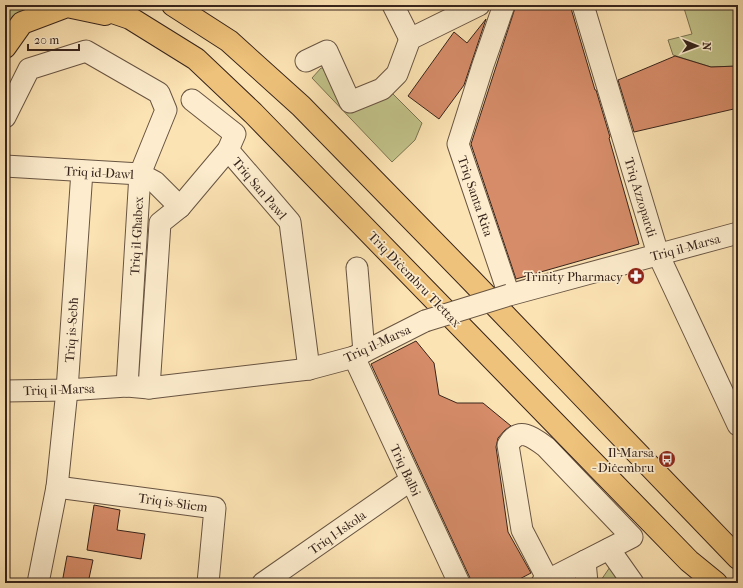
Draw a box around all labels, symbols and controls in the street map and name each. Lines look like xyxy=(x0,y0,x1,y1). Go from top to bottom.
scale bar xyxy=(28,26,79,52)
north arrow xyxy=(677,26,717,66)
text: 20 m xyxy=(34,33,59,47)
text: N xyxy=(700,42,713,51)
street label: Triq San Pawl xyxy=(229,154,290,223)
street label: Triq Santa Rita xyxy=(455,154,497,239)
street label: Triq Azzopardi xyxy=(621,155,660,239)
street label: Triq id-Dawl xyxy=(64,163,135,182)
street label: Triq il-Għabex xyxy=(127,196,146,276)
street label: Triq Diċembru Tlettax xyxy=(365,229,464,330)
street label: Triq il-Marsa xyxy=(649,231,723,264)
pharmacy icon: Trinity Pharmacy xyxy=(626,266,646,286)
place label: Trinity Pharmacy xyxy=(524,269,624,284)
street label: Triq is-Sebħ xyxy=(62,297,81,363)
street label: Triq il-Marsa xyxy=(342,321,414,365)
street label: Triq il-Marsa xyxy=(23,381,96,398)
street label: Triq Balbi xyxy=(387,442,424,499)
place label: Il-Marsa - Diċembru xyxy=(591,445,655,475)
bus stop icon: Il-Marsa - Diċembru xyxy=(657,449,677,469)
street label: Triq is-Sliem xyxy=(137,490,209,515)
street label: Triq l-Iskola xyxy=(306,507,369,558)

